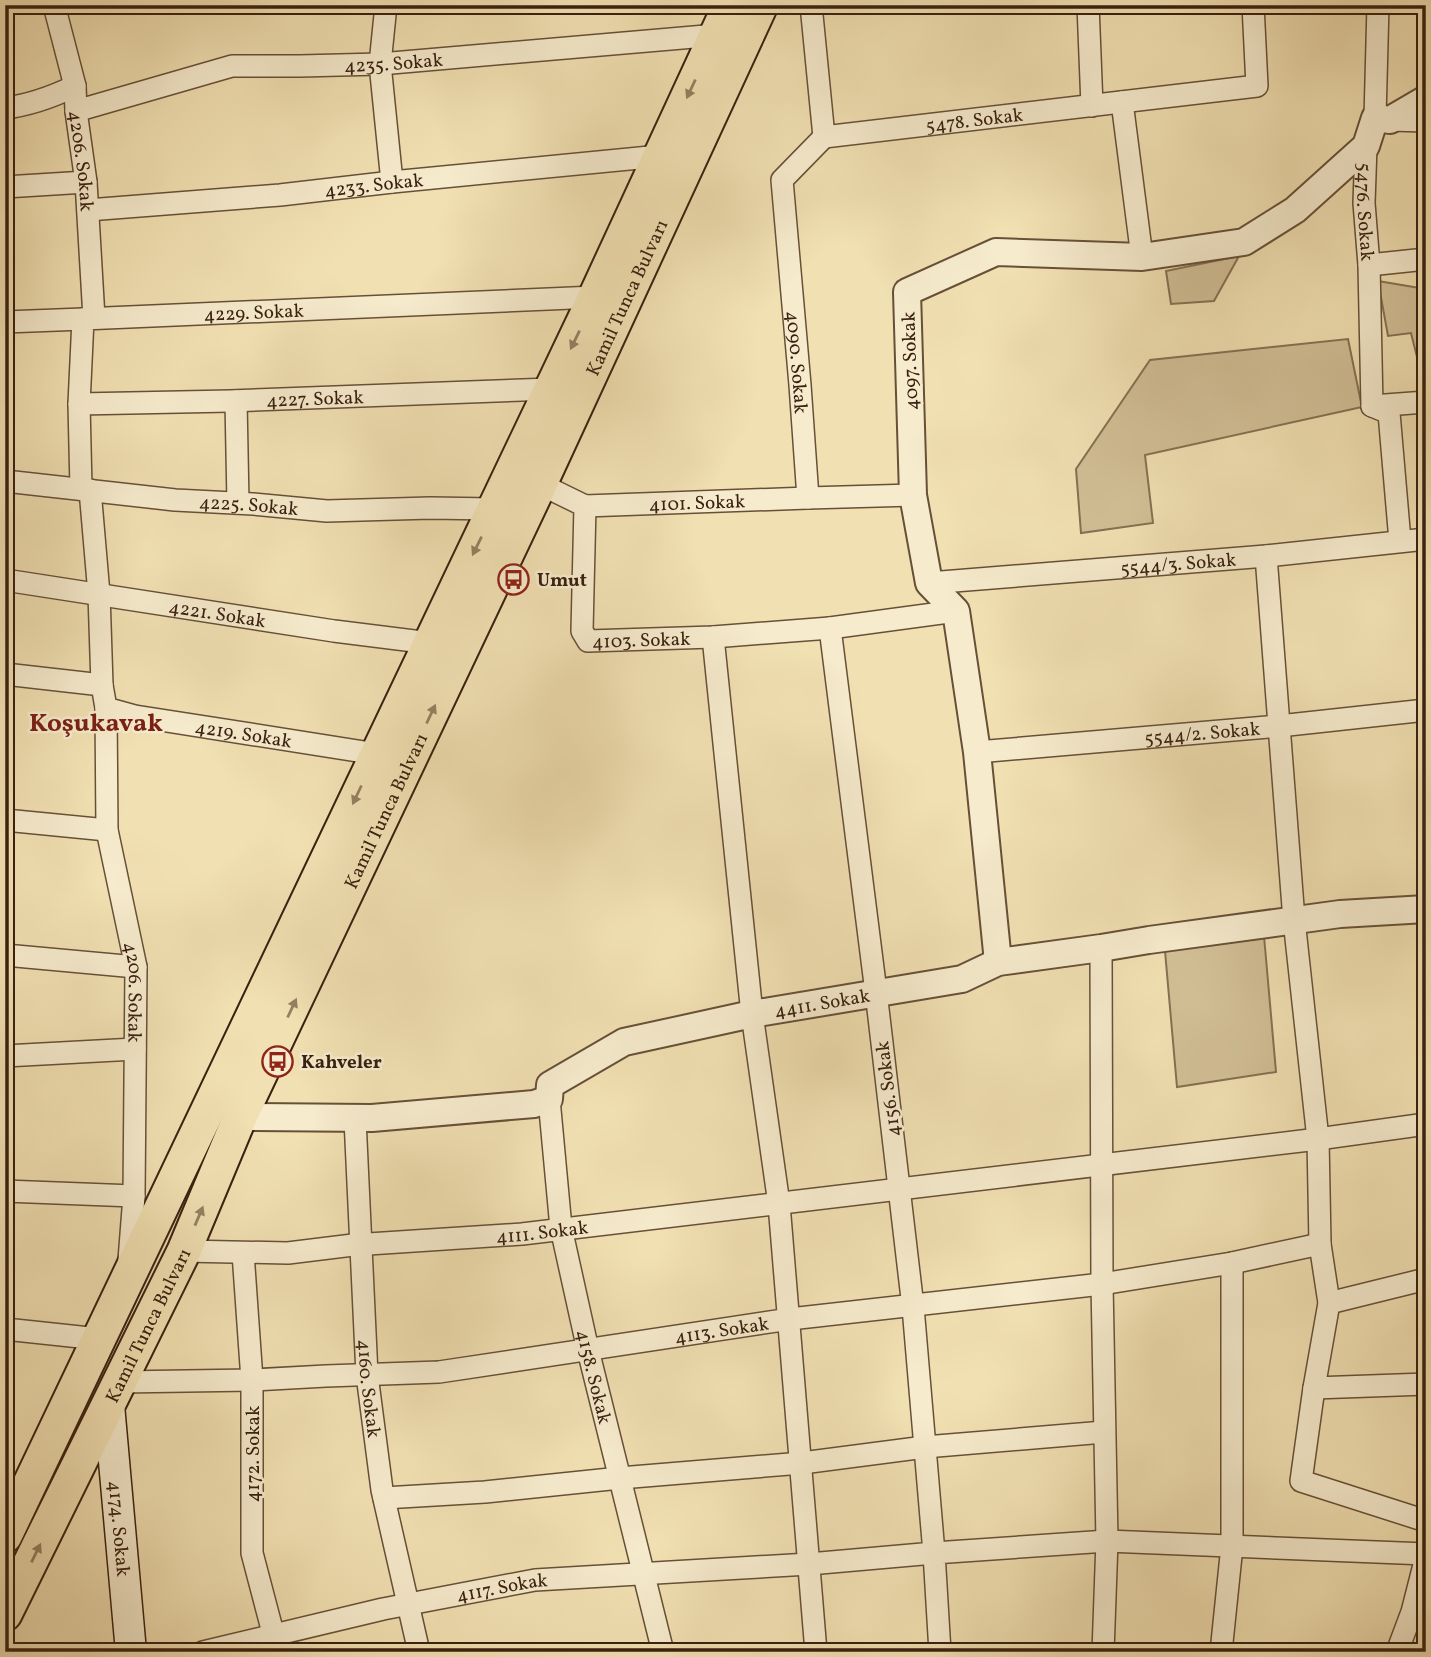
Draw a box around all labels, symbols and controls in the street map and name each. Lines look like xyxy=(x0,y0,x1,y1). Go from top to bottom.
street label: 4235. Sokak xyxy=(344,48,444,80)
one-way arrow xyxy=(685,79,697,99)
street label: 5478. Sokak xyxy=(925,103,1025,140)
street label: 4206. Sokak xyxy=(61,109,99,212)
street label: 5476. Sokak xyxy=(1349,162,1380,262)
street label: 4233. Sokak xyxy=(323,168,425,205)
street label: Kamil Tunca Bulvarı xyxy=(581,216,675,381)
street label: 4229. Sokak xyxy=(203,299,304,329)
street label: 4090. Sokak xyxy=(779,310,813,415)
street label: 4097. Sokak xyxy=(896,311,926,411)
one-way arrow xyxy=(569,330,580,350)
street label: 4227. Sokak xyxy=(266,385,364,415)
street label: 4101. Sokak xyxy=(648,489,746,519)
street label: 4225. Sokak xyxy=(198,490,300,523)
one-way arrow xyxy=(471,536,483,556)
street label: 5544/3. Sokak xyxy=(1120,547,1237,583)
bus stop icon: Umut xyxy=(497,562,531,596)
place label: Umut xyxy=(537,568,587,594)
street label: 4221. Sokak xyxy=(167,595,268,635)
street label: 4103. Sokak xyxy=(592,627,691,656)
one-way arrow xyxy=(425,704,436,724)
district label: Koşukavak xyxy=(29,706,163,742)
street label: 4219. Sokak xyxy=(193,715,294,755)
street label: 5544/2. Sokak xyxy=(1143,717,1261,753)
street label: Kamil Tunca Bulvarı xyxy=(339,729,435,894)
one-way arrow xyxy=(351,785,363,805)
street label: 4206. Sokak xyxy=(116,939,147,1043)
street label: 4411. Sokak xyxy=(773,984,872,1025)
one-way arrow xyxy=(286,998,297,1018)
street label: 4156. Sokak xyxy=(870,1039,908,1138)
bus stop icon: Kahveler xyxy=(261,1044,295,1078)
place label: Kahveler xyxy=(301,1050,382,1076)
one-way arrow xyxy=(193,1206,205,1226)
street label: 4111. Sokak xyxy=(495,1215,590,1251)
street label: Kamil Tunca Bulvarı xyxy=(100,1244,198,1408)
street label: 4113. Sokak xyxy=(673,1311,771,1351)
street label: 4158. Sokak xyxy=(569,1327,617,1427)
street label: 4160. Sokak xyxy=(350,1339,386,1439)
street label: 4172. Sokak xyxy=(241,1406,267,1502)
street label: 4174. Sokak xyxy=(101,1480,135,1578)
one-way arrow xyxy=(30,1543,41,1563)
street label: 4117. Sokak xyxy=(454,1568,548,1610)

